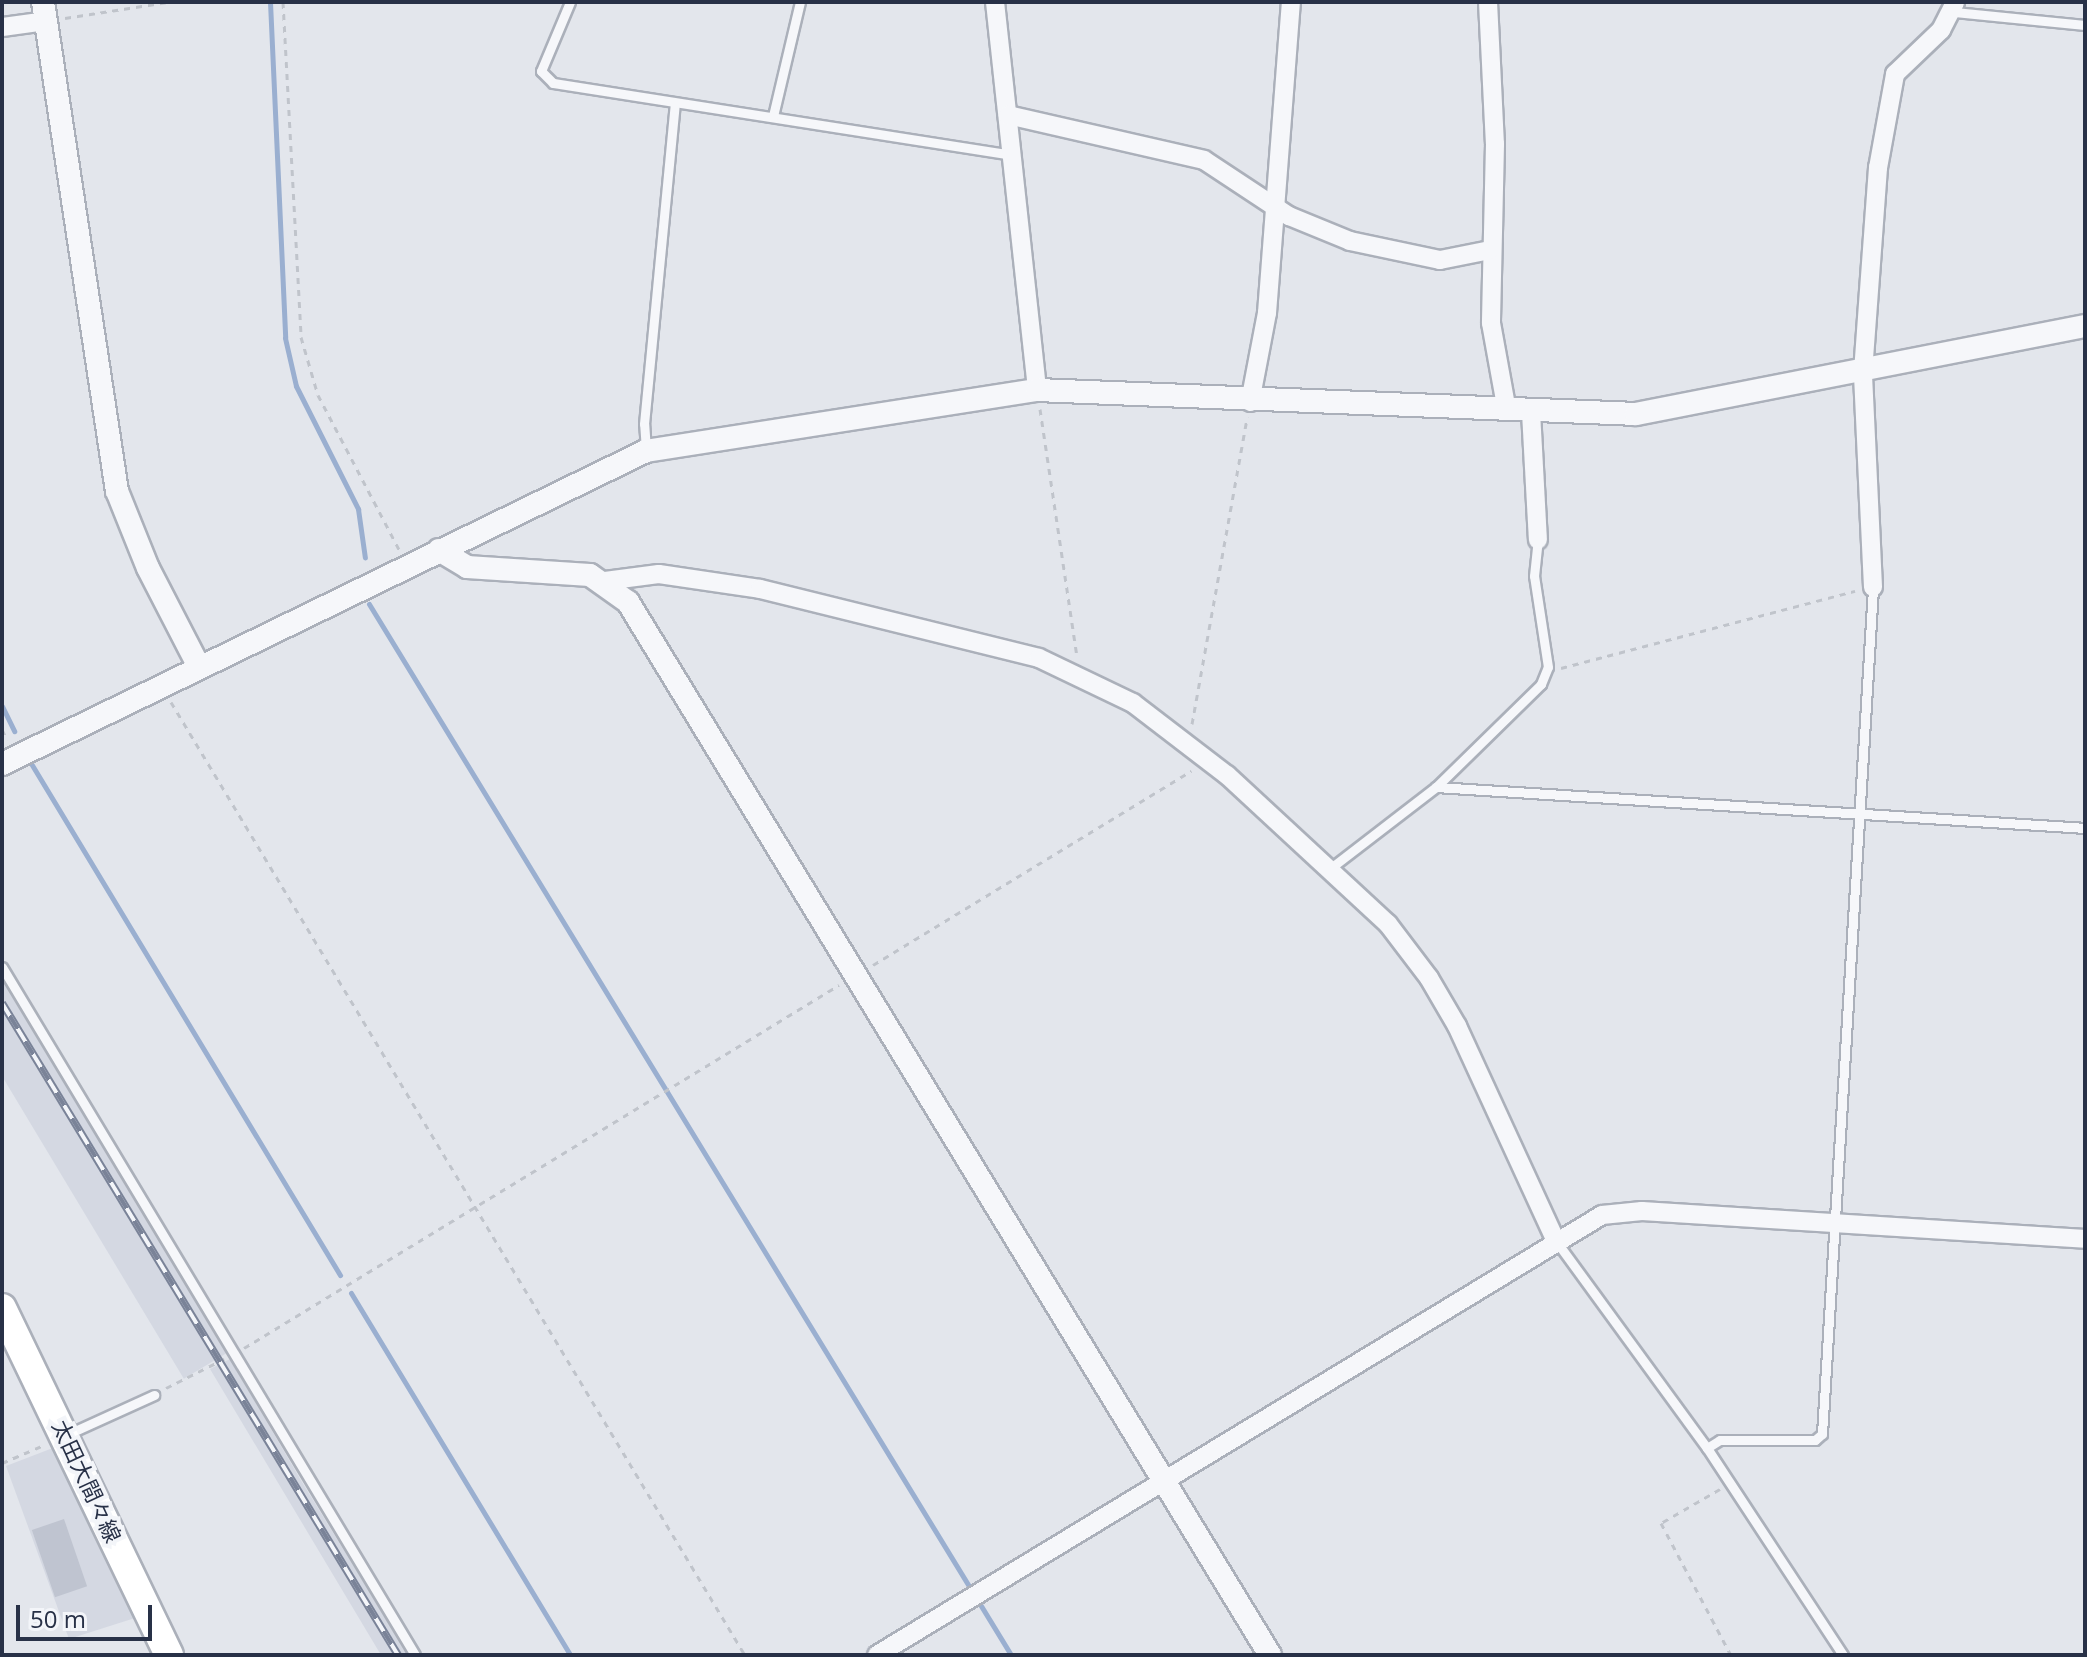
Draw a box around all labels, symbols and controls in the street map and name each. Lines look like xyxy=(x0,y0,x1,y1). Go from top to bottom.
street label: 太田大間々線 xyxy=(47,1416,127,1546)
scale bar xyxy=(20,1589,156,1639)
text: 50 m xyxy=(30,1602,86,1635)

